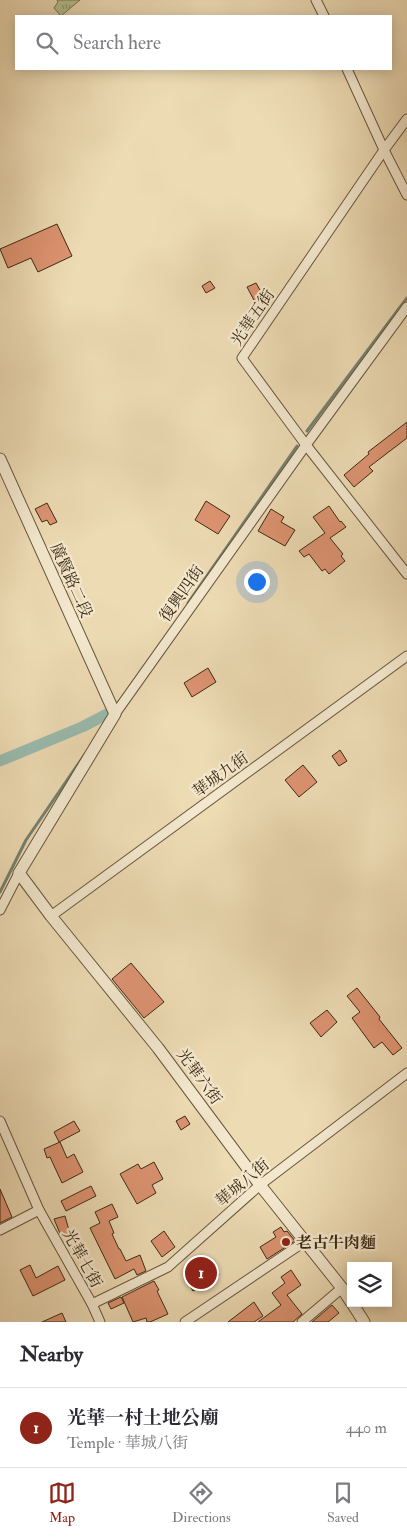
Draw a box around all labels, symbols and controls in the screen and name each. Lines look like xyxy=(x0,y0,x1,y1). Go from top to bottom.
search box xyxy=(15,15,392,70)
icon: search xyxy=(33,29,61,57)
text: Search here xyxy=(73,31,161,55)
street label: 光華五街 xyxy=(227,285,279,350)
street label: 廣賢路二段 xyxy=(46,540,96,621)
street label: 復興四街 xyxy=(155,562,208,626)
your location xyxy=(244,569,270,595)
street label: 華城九街 xyxy=(189,748,252,802)
street label: 光華六街 xyxy=(172,1045,226,1108)
street label: 華城八街 xyxy=(212,1155,274,1211)
street label: 光華七街 xyxy=(58,1226,106,1291)
place label: 老古牛肉麵 xyxy=(296,1233,376,1253)
marker: 老古牛肉麵 xyxy=(280,1236,292,1248)
pin: 1 xyxy=(185,1254,217,1292)
map controls xyxy=(347,1262,392,1307)
button: layers xyxy=(347,1262,392,1307)
text: Nearby xyxy=(20,1341,83,1368)
text: 光華一村土地公廟 xyxy=(67,1406,219,1430)
text: 1 xyxy=(33,1418,39,1438)
text: 440 m xyxy=(346,1418,387,1438)
text: Temple · 華城八街 xyxy=(67,1433,189,1453)
tab: Map xyxy=(48,1479,76,1526)
tab: Directions xyxy=(172,1479,231,1526)
tab: Saved xyxy=(327,1479,359,1526)

